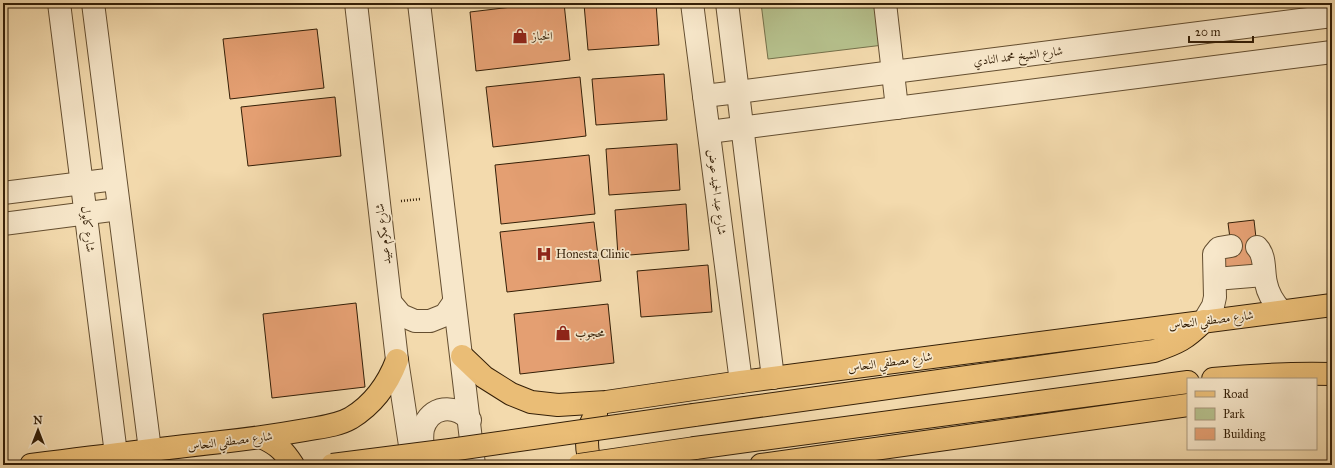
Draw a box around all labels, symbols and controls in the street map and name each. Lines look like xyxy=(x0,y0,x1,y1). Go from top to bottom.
scale bar xyxy=(1189,18,1253,44)
text: 20 m xyxy=(1195,25,1221,39)
shop icon: الخباز xyxy=(511,27,529,45)
place label: الخباز xyxy=(531,29,553,43)
street label: شارع الشيخ محمد النادي xyxy=(972,44,1064,72)
street label: شارع عبد الحميد عوض xyxy=(701,148,729,236)
street label: شارع مكرم عبيد xyxy=(372,202,398,265)
street label: شارع كابول xyxy=(74,205,98,254)
hospital icon: Honesta Clinic xyxy=(535,245,553,263)
place label: Honesta Clinic xyxy=(556,247,630,261)
street label: شارع مصطفي النحاس xyxy=(1168,308,1255,337)
shop icon: محجوب xyxy=(554,324,572,342)
place label: محجوب xyxy=(575,326,606,341)
street label: شارع مصطفي النحاس xyxy=(847,349,934,380)
legend xyxy=(1187,378,1317,450)
text: Road xyxy=(1223,387,1249,401)
text: Park xyxy=(1223,407,1245,421)
north arrow xyxy=(18,410,58,450)
text: N xyxy=(33,414,43,427)
text: Building xyxy=(1223,427,1266,442)
street label: شارع مصطفي النحاس xyxy=(187,429,274,458)

